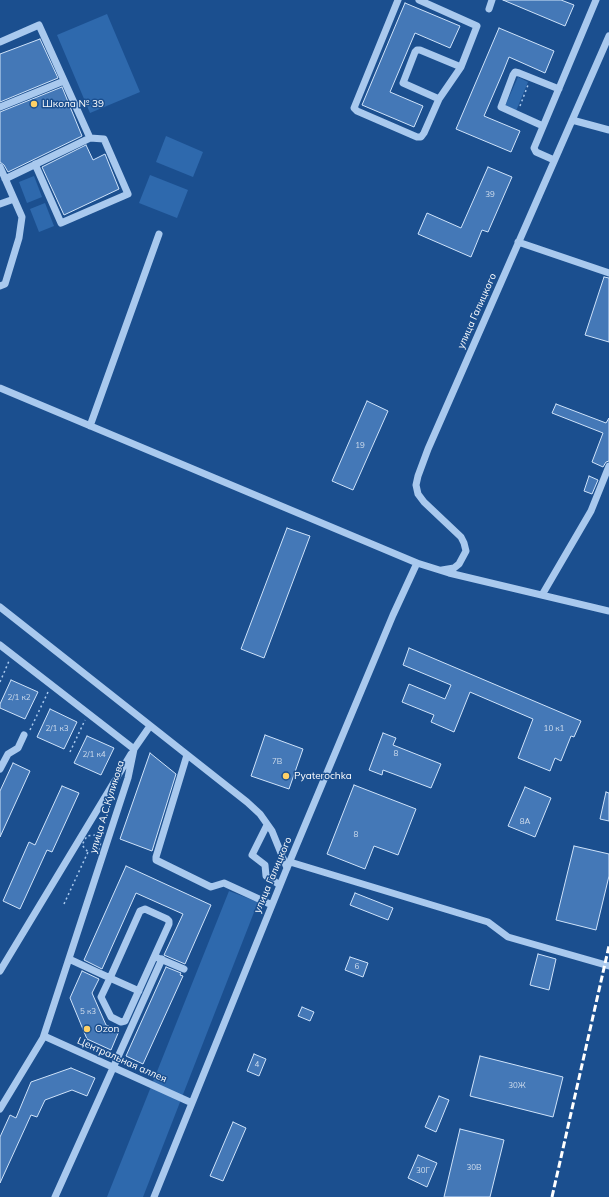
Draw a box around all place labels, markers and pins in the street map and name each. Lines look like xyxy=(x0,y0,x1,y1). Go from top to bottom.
place label: Школа № 39 xyxy=(42,98,104,110)
marker: Школа № 39 xyxy=(29,99,39,109)
place label: Pyaterochka xyxy=(294,770,352,782)
marker: Pyaterochka xyxy=(281,771,291,781)
place label: Ozon xyxy=(95,1023,119,1035)
marker: Ozon xyxy=(82,1024,92,1034)

